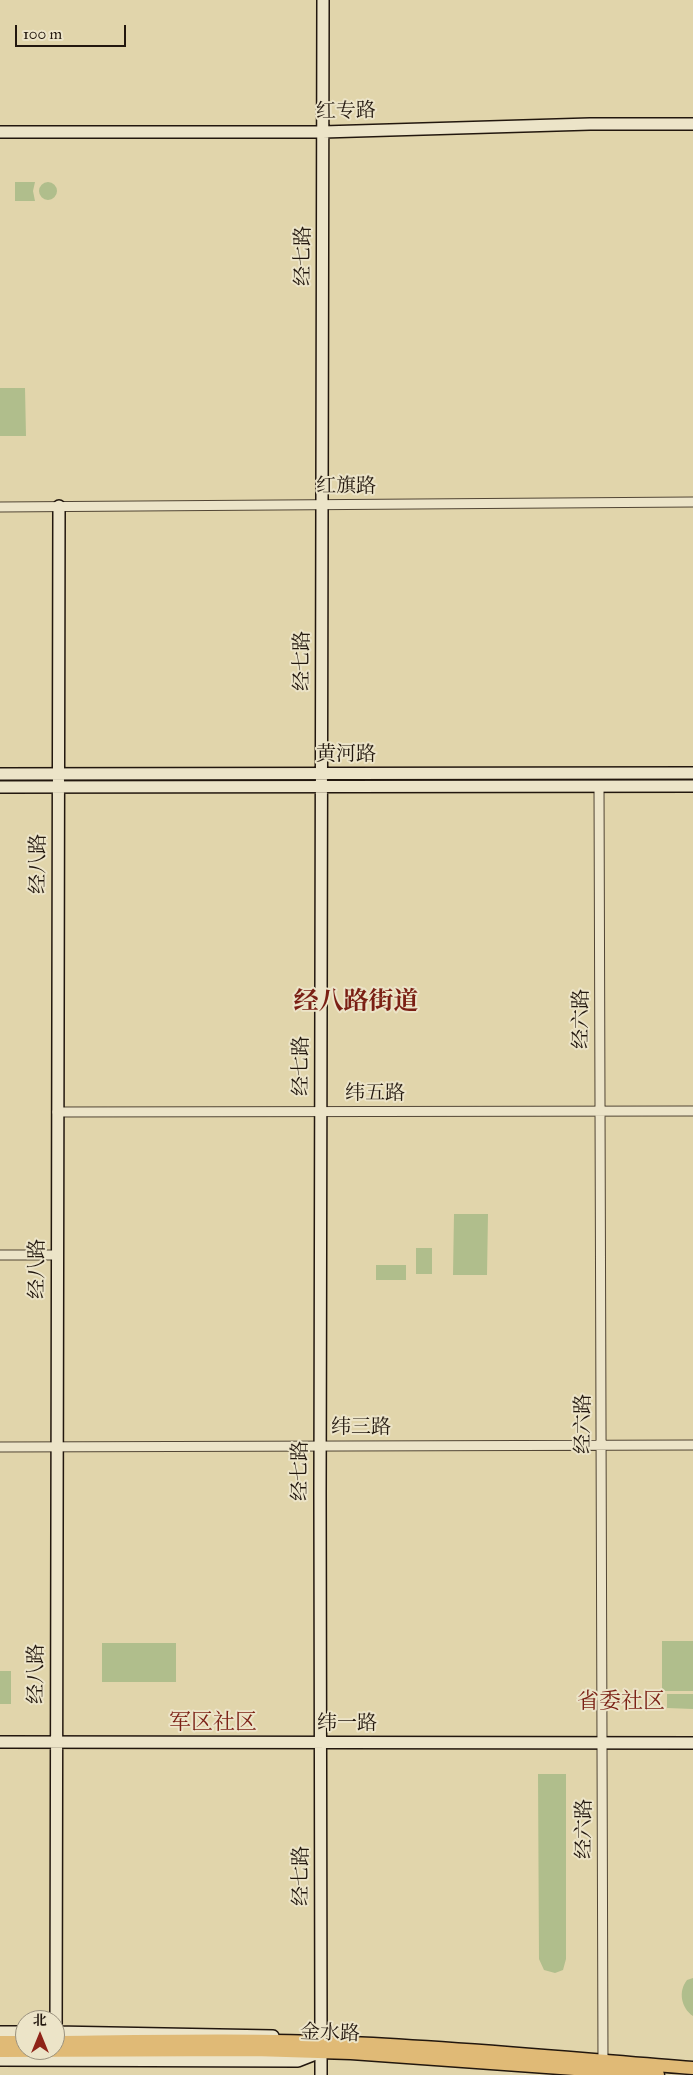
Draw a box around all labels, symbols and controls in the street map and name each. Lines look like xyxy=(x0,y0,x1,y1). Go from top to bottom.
scale bar xyxy=(18,15,129,47)
text: 100 m xyxy=(23,25,62,43)
street label: 红专路 xyxy=(316,99,376,125)
street label: 经七路 xyxy=(292,226,316,286)
street label: 红旗路 xyxy=(316,475,376,499)
street label: 经七路 xyxy=(291,631,315,691)
street label: 黄河路 xyxy=(316,743,376,767)
street label: 经八路 xyxy=(27,834,51,894)
district label: 经八路街道 xyxy=(294,988,418,1018)
street label: 经六路 xyxy=(570,989,594,1049)
street label: 经七路 xyxy=(290,1036,314,1096)
street label: 纬五路 xyxy=(345,1082,405,1106)
street label: 经八路 xyxy=(26,1239,50,1299)
street label: 经六路 xyxy=(572,1394,596,1454)
street label: 纬三路 xyxy=(331,1416,391,1440)
street label: 经七路 xyxy=(289,1441,313,1501)
street label: 经八路 xyxy=(25,1644,49,1704)
district label: 省委社区 xyxy=(577,1690,665,1716)
district label: 军区社区 xyxy=(169,1711,257,1737)
street label: 纬一路 xyxy=(317,1712,377,1736)
street label: 经六路 xyxy=(573,1799,597,1859)
street label: 经七路 xyxy=(290,1846,314,1906)
north arrow xyxy=(15,2010,65,2060)
text: 北 xyxy=(33,2012,47,2029)
street label: 金水路 xyxy=(300,2021,360,2047)

